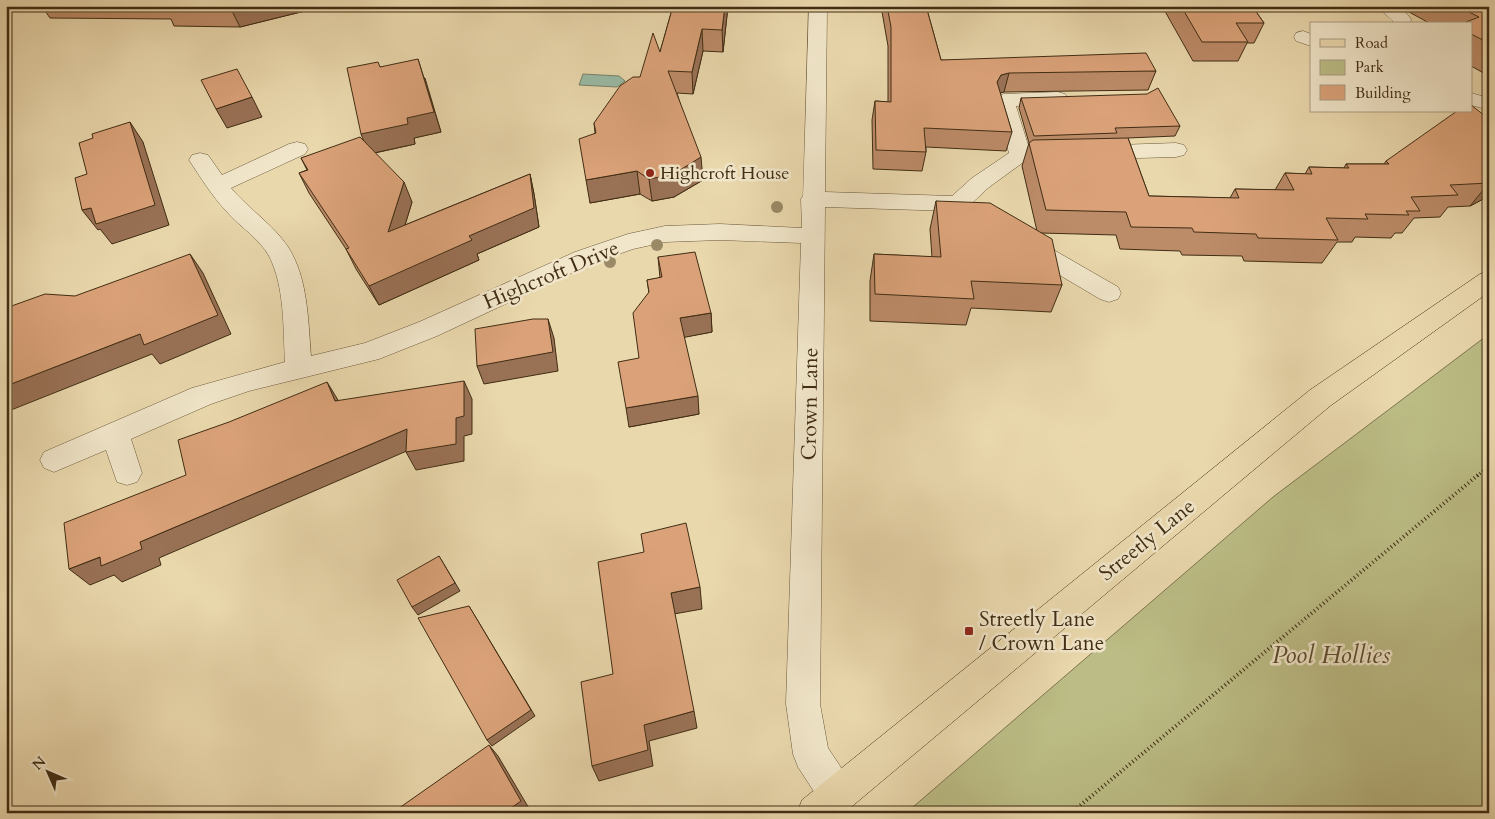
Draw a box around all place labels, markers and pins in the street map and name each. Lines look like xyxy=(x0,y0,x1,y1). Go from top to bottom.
place label: Highcroft House xyxy=(660,161,789,186)
marker: Highcroft House xyxy=(644,167,656,179)
place label: Streetly Lane / Crown Lane xyxy=(979,605,1104,658)
marker: Streetly Lane / Crown Lane xyxy=(963,625,975,637)

